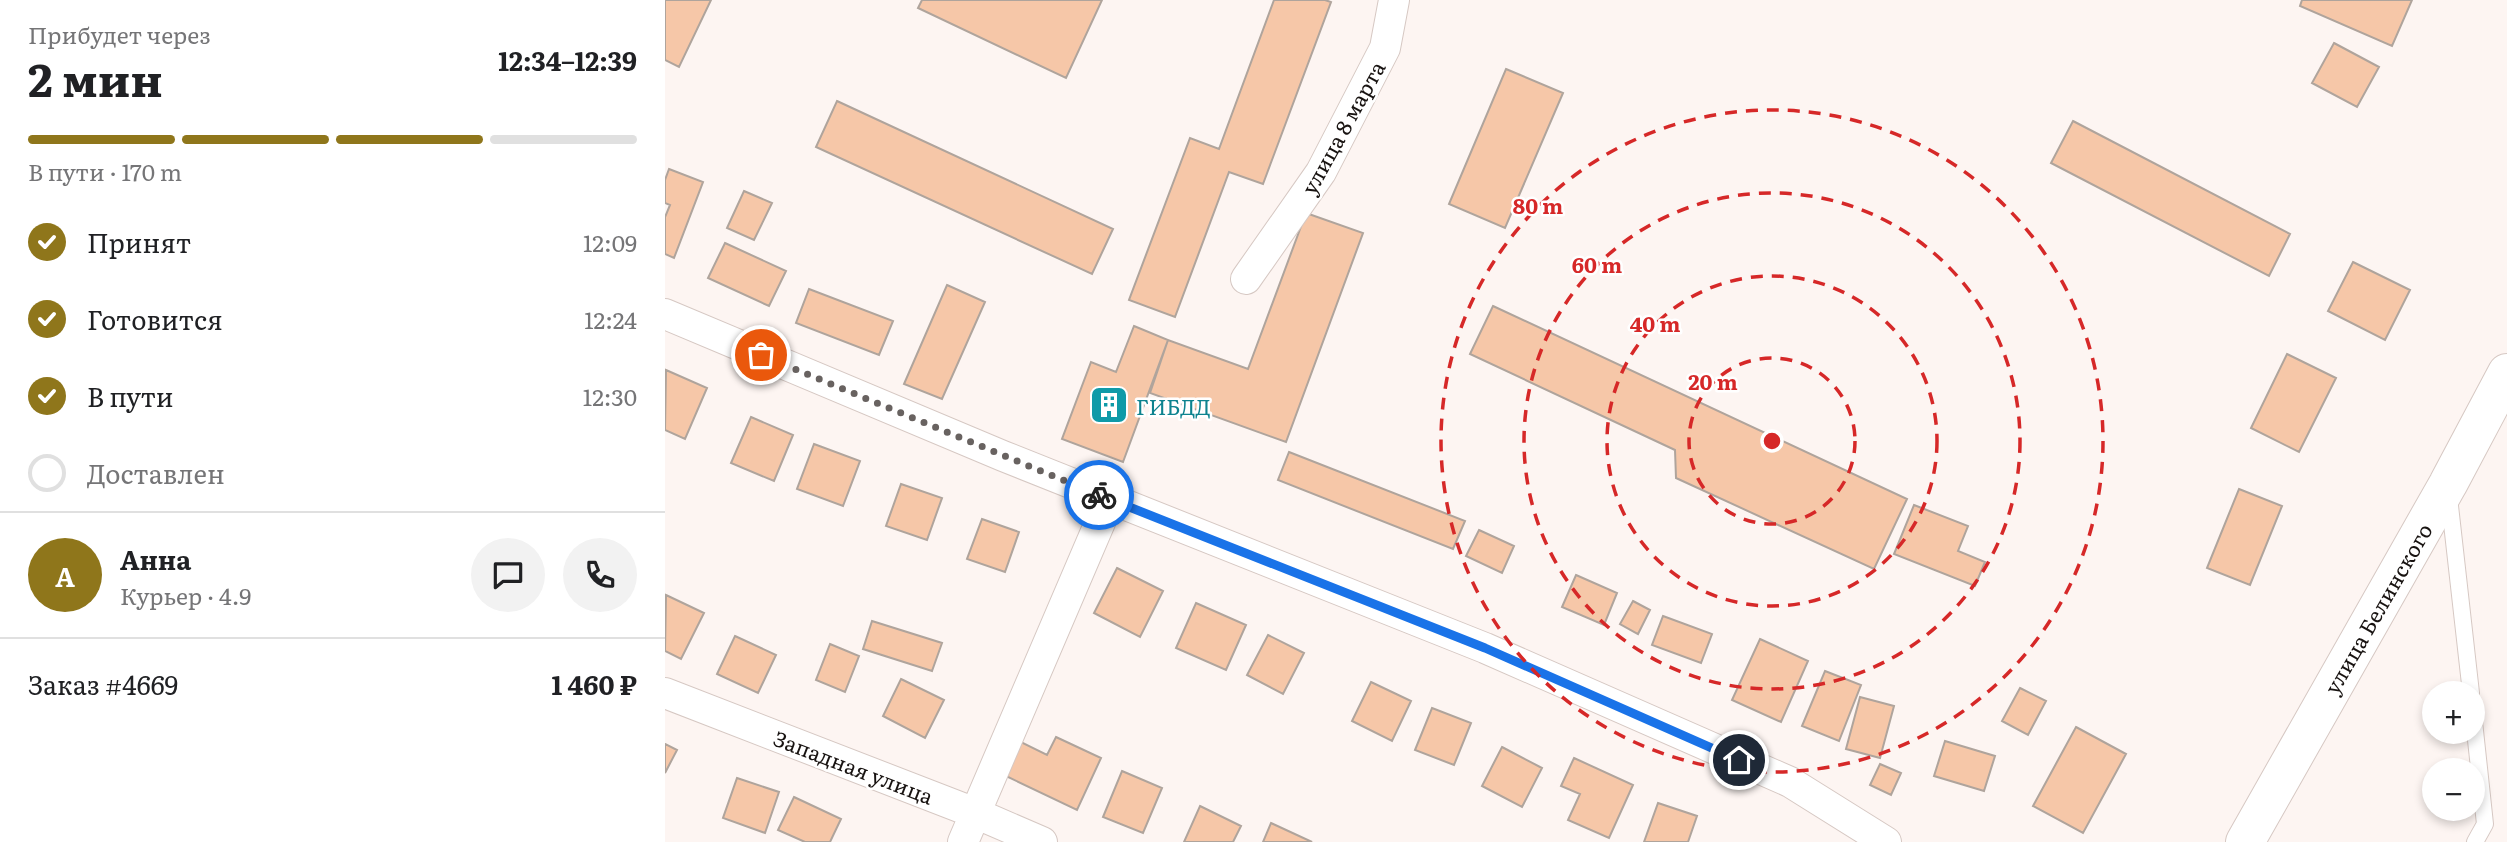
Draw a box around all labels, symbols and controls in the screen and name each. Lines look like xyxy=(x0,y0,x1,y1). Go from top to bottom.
text: Прибудет через xyxy=(28,17,211,51)
text: 12:34–12:39 xyxy=(498,40,637,79)
text: 2 мин xyxy=(28,43,163,111)
street label: улица 8 марта xyxy=(1293,54,1392,199)
text: В пути · 170 m xyxy=(28,154,182,188)
text: 80 m xyxy=(1513,189,1563,220)
text: Принят xyxy=(87,222,191,261)
icon: check xyxy=(28,223,66,261)
text: 12:09 xyxy=(583,225,637,259)
text: 60 m xyxy=(1572,248,1622,279)
text: Готовится xyxy=(87,299,223,338)
icon: check xyxy=(28,300,66,338)
text: 12:24 xyxy=(584,302,637,336)
text: 40 m xyxy=(1630,307,1680,338)
pin xyxy=(731,325,791,385)
icon: bag xyxy=(742,336,780,374)
text: 20 m xyxy=(1688,365,1738,396)
text: В пути xyxy=(87,376,174,415)
icon: check xyxy=(28,377,66,415)
text: 12:30 xyxy=(583,379,637,413)
building icon: ГИБДД xyxy=(1088,384,1130,426)
place label: ГИБДД xyxy=(1136,390,1211,421)
centre of rings xyxy=(1760,429,1784,453)
text: Доставлен xyxy=(87,453,225,492)
courier xyxy=(1064,460,1134,530)
icon: bike xyxy=(1080,476,1118,514)
street label: улица Белинского xyxy=(2315,517,2439,699)
button: chat xyxy=(471,538,545,612)
button: phone xyxy=(563,538,637,612)
text: Анна xyxy=(120,539,191,578)
text: А xyxy=(55,556,75,595)
text: Курьер · 4.9 xyxy=(120,578,251,612)
text: Заказ #4669 xyxy=(28,664,178,703)
text: 1 460 ₽ xyxy=(552,664,637,703)
map controls xyxy=(2422,681,2485,821)
button: + xyxy=(2422,681,2485,744)
street label: Западная улица xyxy=(770,721,939,811)
pin xyxy=(1709,730,1769,790)
icon: home xyxy=(1720,741,1758,779)
button: − xyxy=(2422,758,2485,821)

